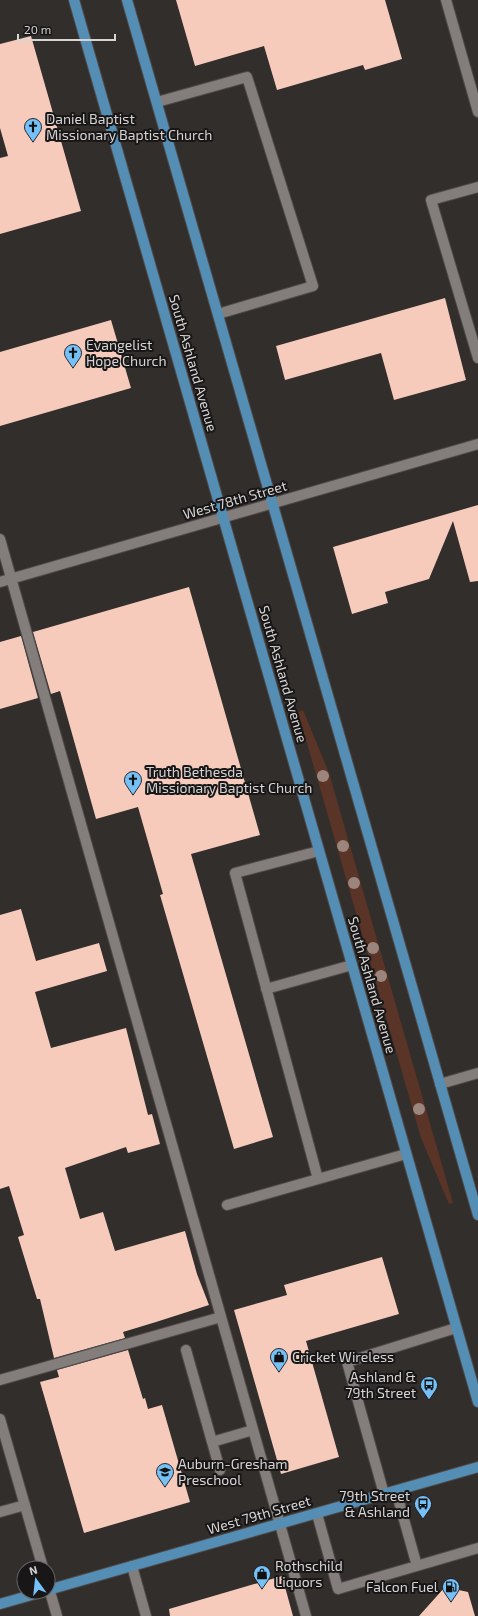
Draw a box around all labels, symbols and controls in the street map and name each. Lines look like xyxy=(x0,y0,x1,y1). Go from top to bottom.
scale bar xyxy=(18,16,115,42)
text: 20 m xyxy=(24,22,51,36)
place label: Daniel Baptist Missionary Baptist Church xyxy=(46,110,212,143)
church icon: Daniel Baptist Missionary Baptist Church xyxy=(23,117,43,142)
street label: South Ashland Avenue xyxy=(166,292,221,433)
place label: Evangelist Hope Church xyxy=(86,336,167,369)
church icon: Evangelist Hope Church xyxy=(63,343,83,368)
street label: West 78th Street xyxy=(181,477,289,522)
street label: South Ashland Avenue xyxy=(256,603,311,744)
place label: Truth Bethesda Missionary Baptist Church xyxy=(146,763,312,796)
church icon: Truth Bethesda Missionary Baptist Church xyxy=(123,770,143,795)
street label: South Ashland Avenue xyxy=(345,914,400,1055)
shop icon: Cricket Wireless xyxy=(269,1347,289,1372)
place label: Cricket Wireless xyxy=(292,1348,394,1365)
place label: Ashland & 79th Street xyxy=(345,1368,416,1401)
bus stop icon: Ashland & 79th Street xyxy=(419,1375,439,1400)
place label: Auburn-Gresham Preschool xyxy=(178,1455,288,1488)
school or university icon: Auburn-Gresham Preschool xyxy=(155,1462,175,1487)
place label: 79th Street & Ashland xyxy=(339,1487,410,1520)
street label: West 79th Street xyxy=(205,1492,313,1537)
bus stop icon: 79th Street & Ashland xyxy=(413,1494,433,1519)
place label: Rothschild Liquors xyxy=(275,1557,343,1590)
north arrow xyxy=(16,1560,56,1600)
text: N xyxy=(28,1563,39,1577)
shop icon: Rothschild Liquors xyxy=(252,1564,272,1589)
fuel station icon: Falcon Fuel xyxy=(441,1577,461,1602)
place label: Falcon Fuel xyxy=(366,1578,439,1595)

